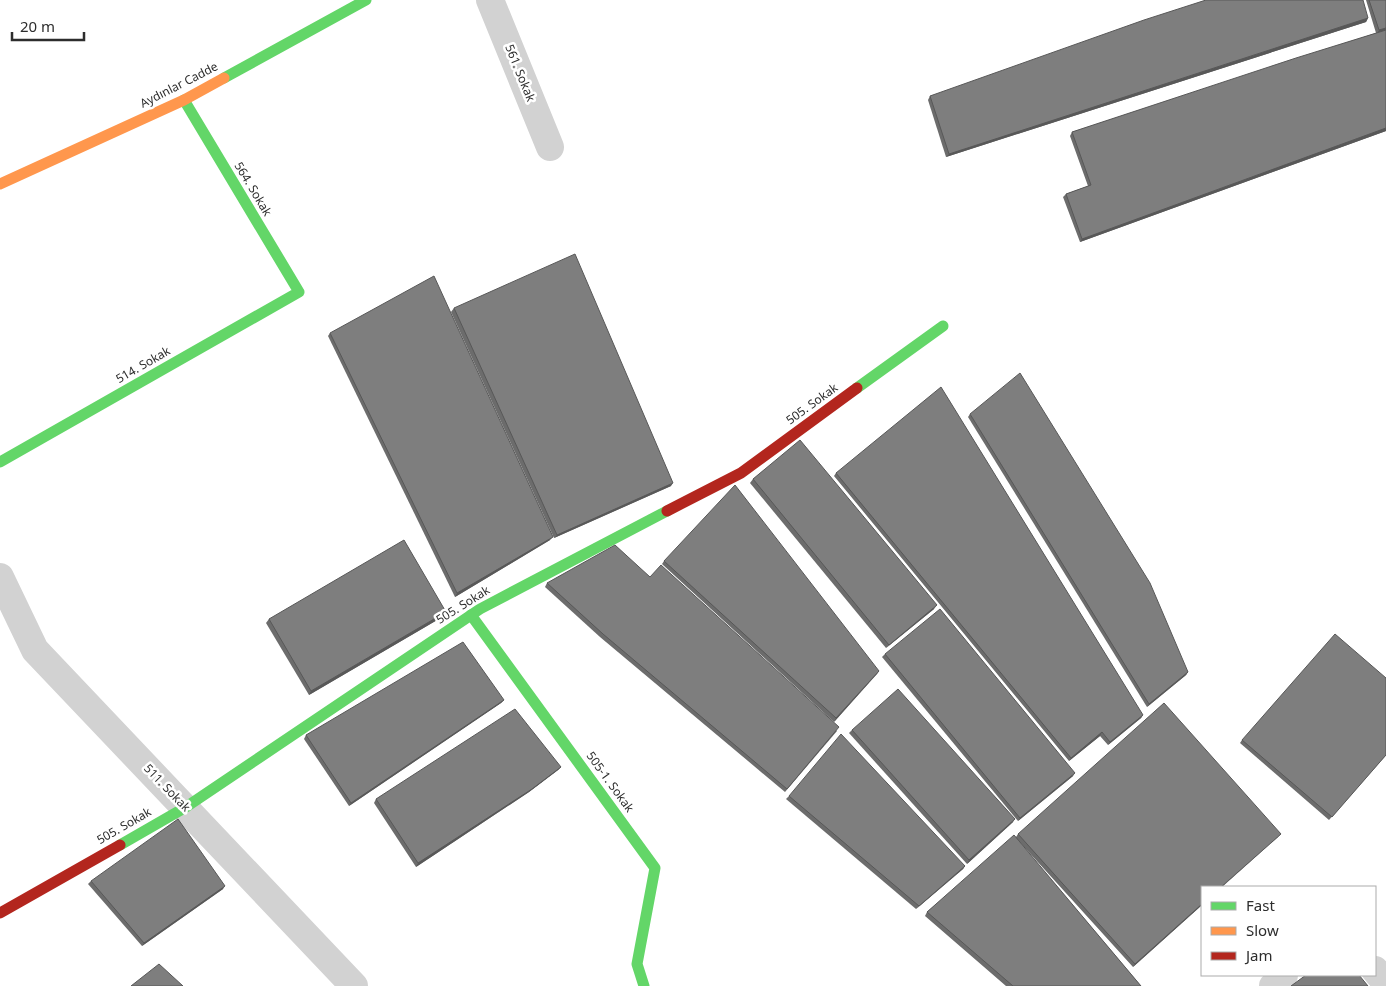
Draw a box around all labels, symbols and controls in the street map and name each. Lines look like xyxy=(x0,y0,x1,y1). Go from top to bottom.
scale bar xyxy=(12,10,85,42)
text: 20 m xyxy=(20,16,55,36)
street label: 561. Sokak xyxy=(501,42,540,105)
street label: Aydınlar Cadde xyxy=(137,57,221,112)
street label: 564. Sokak xyxy=(231,159,277,219)
street label: 514. Sokak xyxy=(112,342,174,387)
street label: 505. Sokak xyxy=(782,379,842,428)
street label: 505. Sokak xyxy=(433,581,493,628)
street label: 505-1. Sokak xyxy=(583,748,639,816)
street label: 511. Sokak xyxy=(140,760,195,816)
street label: 505. Sokak xyxy=(93,803,155,848)
legend xyxy=(1201,886,1376,976)
text: Fast xyxy=(1246,895,1275,915)
text: Slow xyxy=(1246,920,1279,940)
text: Jam xyxy=(1244,945,1273,965)

